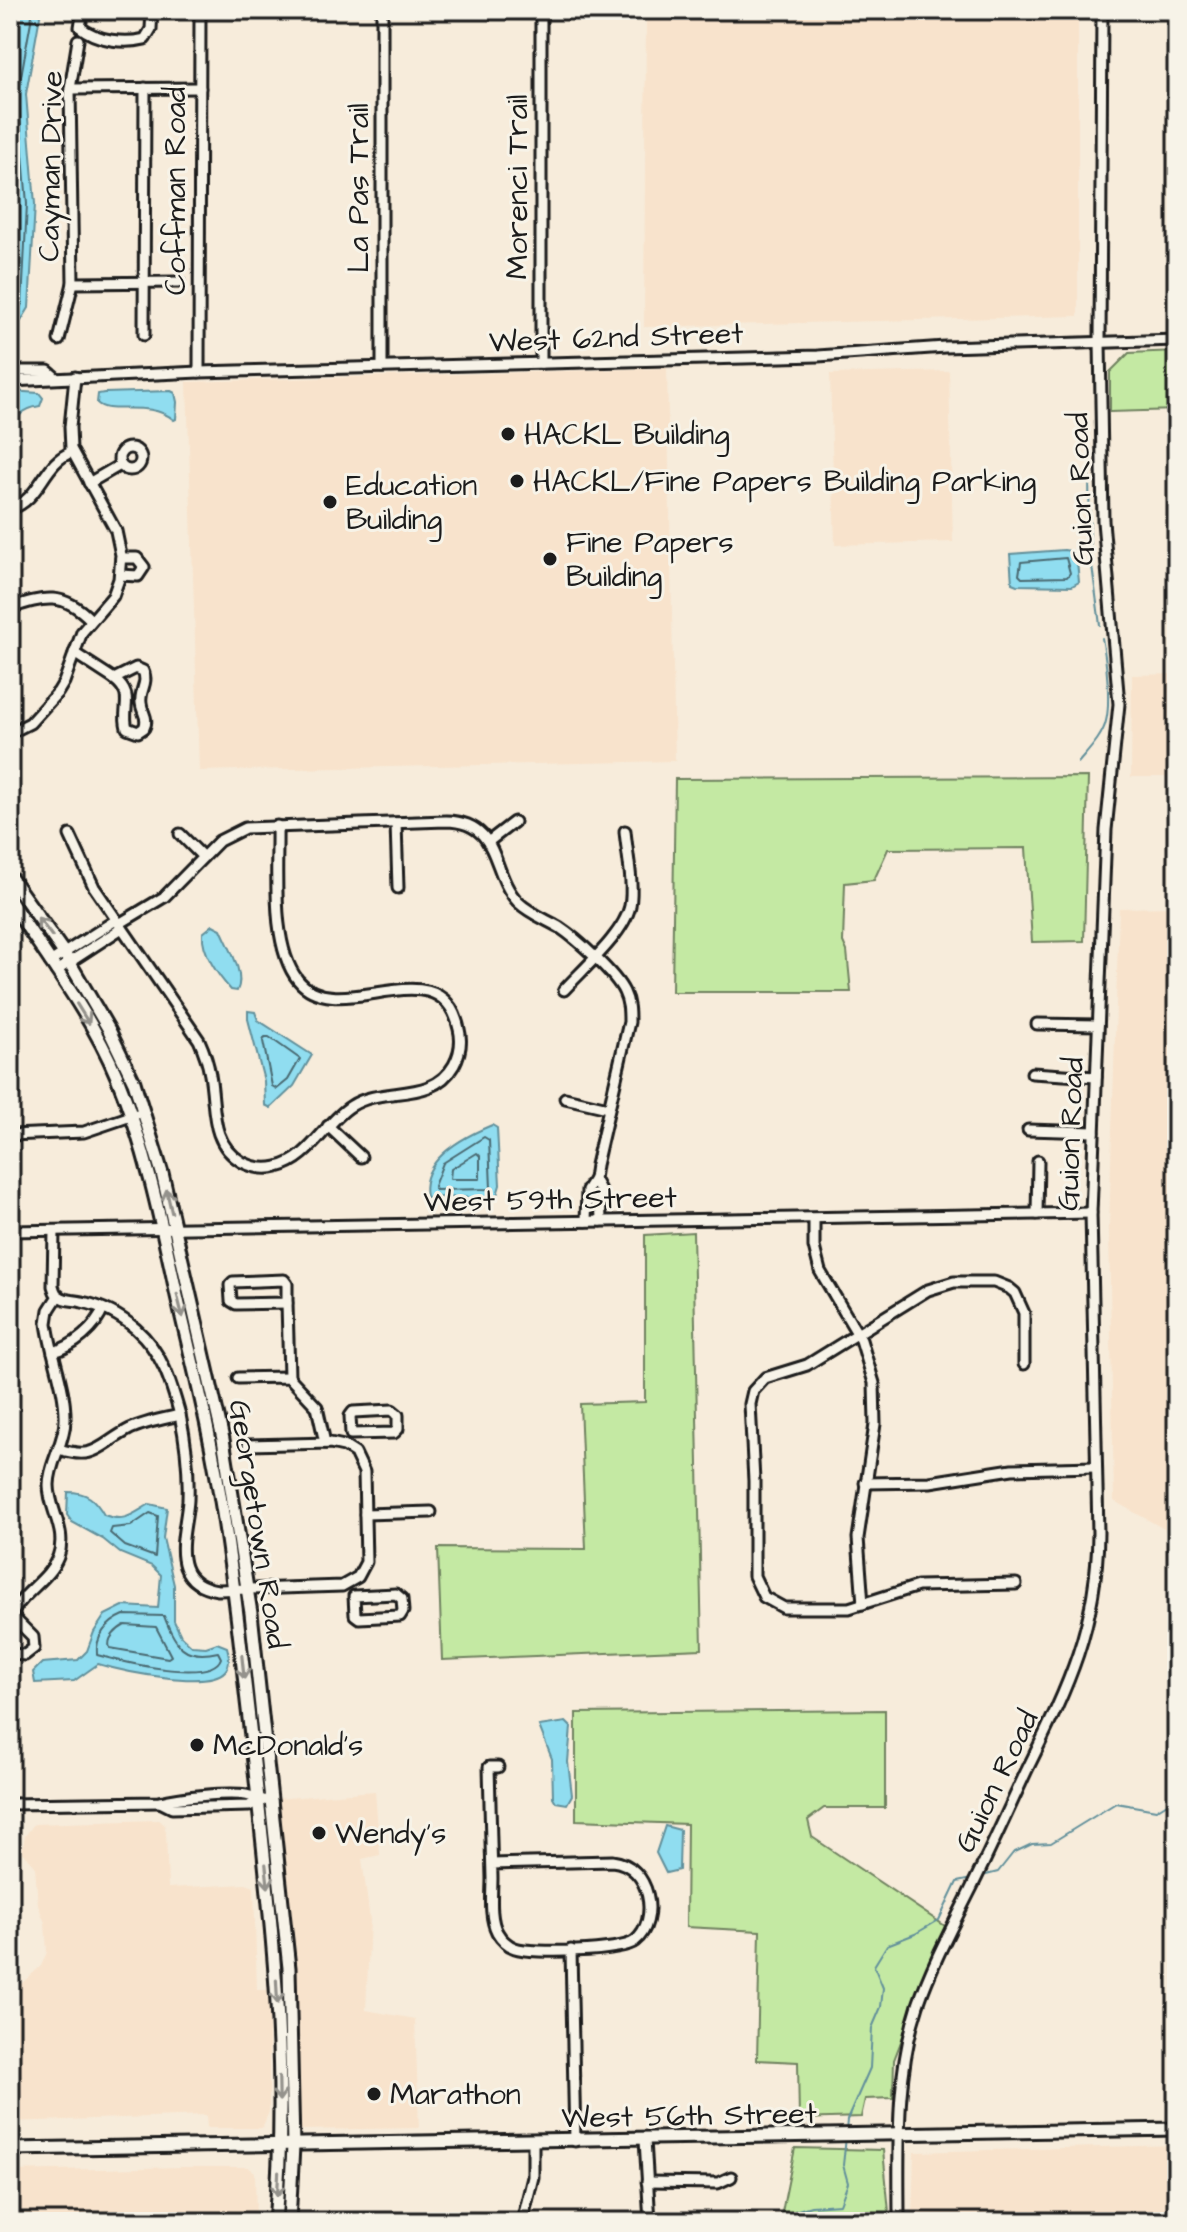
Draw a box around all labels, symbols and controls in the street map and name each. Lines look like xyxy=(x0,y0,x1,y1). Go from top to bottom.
street label: Cayman Drive xyxy=(28,70,75,262)
street label: Coffman Road xyxy=(155,87,197,295)
street label: Morenci Trail xyxy=(497,95,539,279)
street label: La Pas Trail xyxy=(338,103,380,273)
street label: West 62nd Street xyxy=(488,313,744,363)
street label: Guion Road xyxy=(1057,412,1105,566)
place label: HACKL Building xyxy=(524,414,730,457)
marker: HACKL Building xyxy=(499,425,517,443)
place label: HACKL/Fine Papers Building Parking xyxy=(533,461,1036,504)
place label: Education Building xyxy=(346,465,477,542)
marker: HACKL/Fine Papers Building Parking xyxy=(508,472,526,490)
marker: Education Building xyxy=(321,493,339,511)
place label: Fine Papers Building xyxy=(566,522,734,599)
marker: Fine Papers Building xyxy=(541,550,559,568)
one-way arrow xyxy=(37,917,53,939)
one-way arrow xyxy=(75,1002,91,1024)
street label: Guion Road xyxy=(1047,1057,1095,1211)
street label: West 59th Street xyxy=(423,1177,677,1223)
one-way arrow xyxy=(161,1189,176,1214)
one-way arrow xyxy=(173,1292,188,1318)
street label: Georgetown Road xyxy=(217,1397,298,1652)
one-way arrow xyxy=(236,1654,251,1679)
street label: Guion Road xyxy=(944,1703,1049,1860)
place label: McDonald's xyxy=(213,1725,363,1767)
marker: McDonald's xyxy=(188,1736,206,1754)
place label: Wendy's xyxy=(335,1813,446,1856)
marker: Wendy's xyxy=(310,1824,328,1842)
one-way arrow xyxy=(259,1862,274,1889)
one-way arrow xyxy=(270,1978,285,2005)
place label: Marathon xyxy=(390,2074,521,2116)
one-way arrow xyxy=(271,2075,286,2102)
marker: Marathon xyxy=(365,2085,383,2103)
street label: West 56th Street xyxy=(561,2093,817,2139)
one-way arrow xyxy=(270,2170,285,2197)

